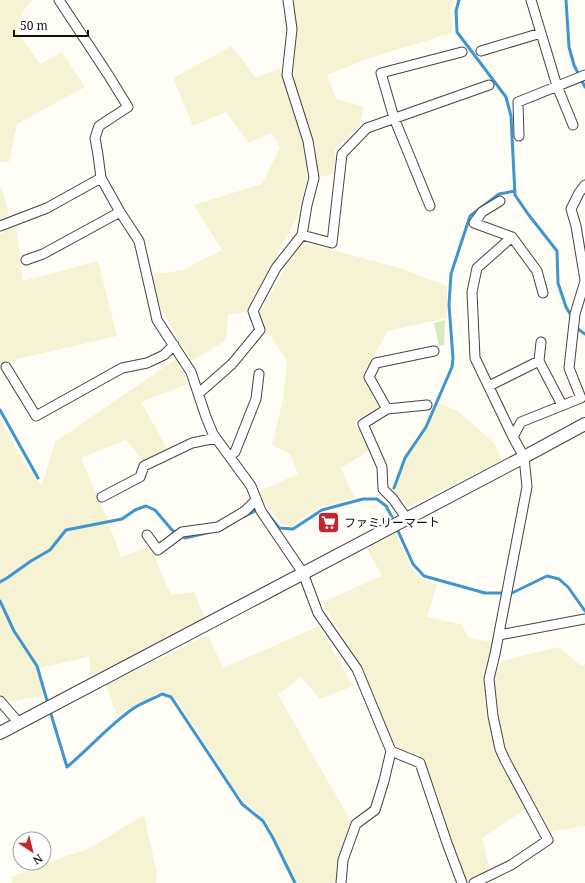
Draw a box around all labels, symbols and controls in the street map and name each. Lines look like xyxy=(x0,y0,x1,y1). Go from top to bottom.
scale bar xyxy=(14,12,88,38)
text: 50 m xyxy=(20,17,48,34)
supermarket icon: ファミリーマート xyxy=(316,510,342,536)
place label: ファミリーマート xyxy=(344,514,440,531)
north arrow xyxy=(12,831,52,871)
text: N xyxy=(30,851,46,868)

